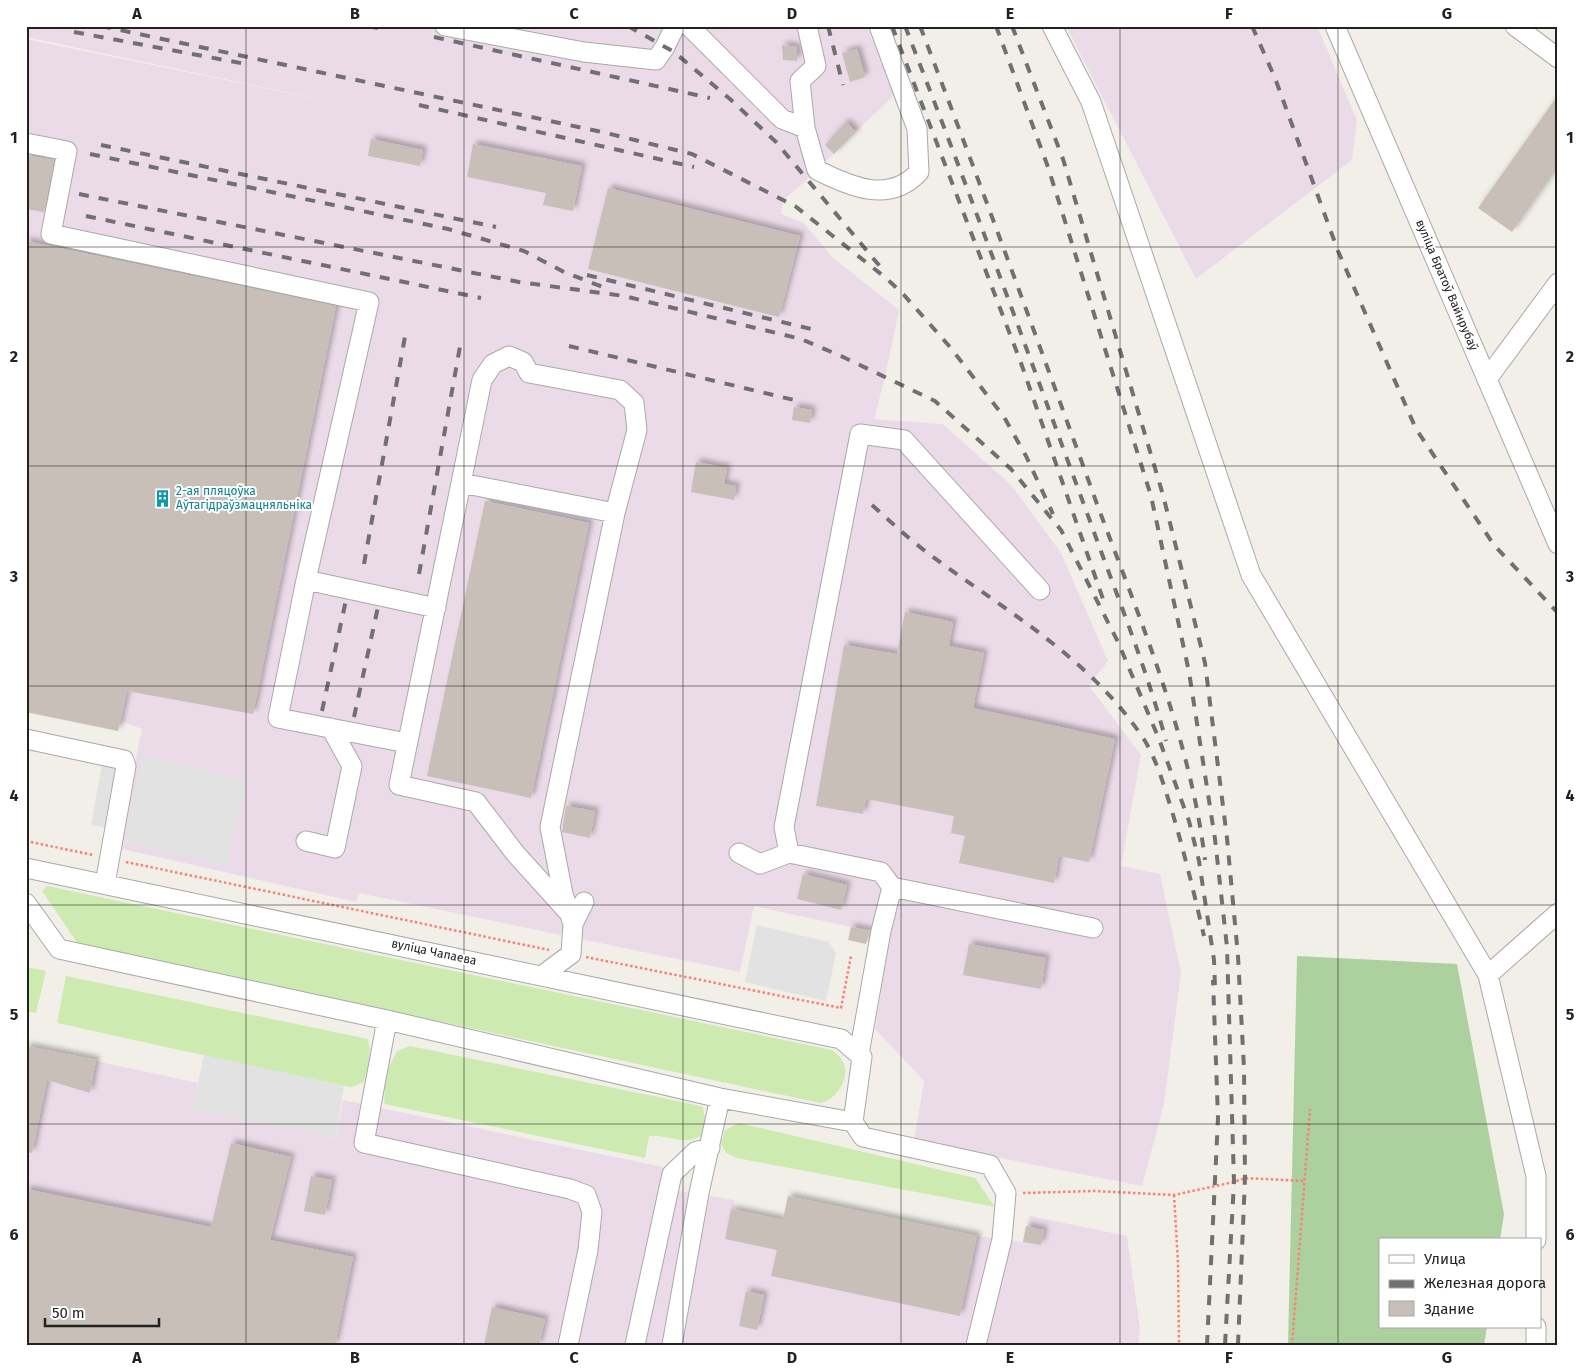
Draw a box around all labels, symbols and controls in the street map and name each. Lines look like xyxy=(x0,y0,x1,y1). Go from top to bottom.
text: A xyxy=(131,4,142,23)
text: B xyxy=(350,4,360,23)
text: C xyxy=(569,4,579,23)
text: D xyxy=(787,4,797,23)
text: E xyxy=(1006,4,1014,23)
text: F xyxy=(1225,4,1233,23)
text: G xyxy=(1442,4,1452,23)
text: 1 xyxy=(10,128,18,147)
text: 1 xyxy=(1566,128,1574,147)
street label: вуліца Братоў Вайнрубаў xyxy=(1413,217,1481,353)
text: 2 xyxy=(10,347,18,366)
text: 2 xyxy=(1566,347,1574,366)
place label: 2-ая пляцоўка Аўтагідраўзмацняльніка xyxy=(176,484,312,512)
building icon: 2-ая пляцоўка Аўтагідраўзмацняльніка xyxy=(152,488,172,508)
text: 3 xyxy=(9,567,18,586)
text: 3 xyxy=(1565,567,1574,586)
text: 4 xyxy=(9,786,19,805)
text: 4 xyxy=(1565,786,1575,805)
street label: вуліца Чапаева xyxy=(390,936,478,968)
text: 5 xyxy=(10,1005,19,1024)
text: 5 xyxy=(1566,1005,1575,1024)
text: 6 xyxy=(9,1225,19,1244)
text: 6 xyxy=(1565,1225,1575,1244)
legend xyxy=(1379,1238,1542,1328)
text: Улица xyxy=(1424,1250,1466,1268)
text: Железная дорога xyxy=(1424,1274,1546,1292)
scale bar xyxy=(45,1296,159,1328)
text: Здание xyxy=(1424,1300,1474,1318)
text: 50 m xyxy=(52,1304,85,1322)
text: A xyxy=(131,1348,142,1367)
text: B xyxy=(350,1348,360,1367)
text: C xyxy=(569,1348,579,1367)
text: D xyxy=(787,1348,797,1367)
text: E xyxy=(1006,1348,1014,1367)
text: F xyxy=(1225,1348,1233,1367)
text: G xyxy=(1442,1348,1452,1367)

